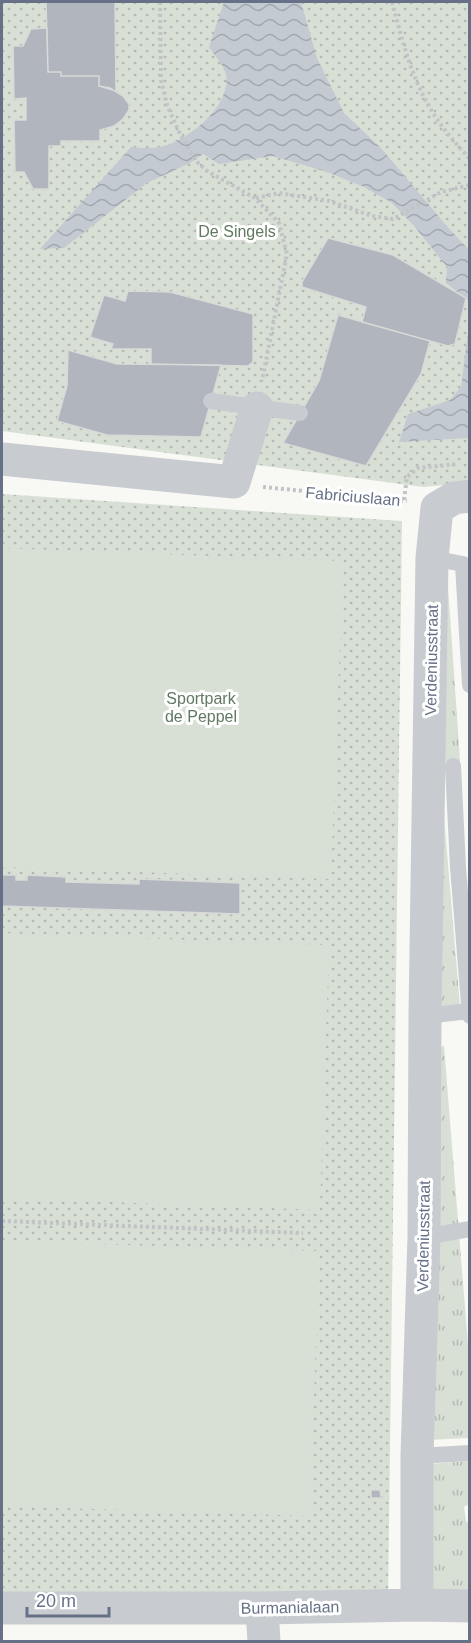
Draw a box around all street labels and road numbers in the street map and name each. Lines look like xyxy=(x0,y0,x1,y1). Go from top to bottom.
street label: Fabriciuslaan xyxy=(305,484,401,509)
street label: Verdeniusstraat xyxy=(422,604,441,716)
street label: Verdeniusstraat xyxy=(414,1180,433,1292)
street label: Burmanialaan xyxy=(241,1598,340,1617)

